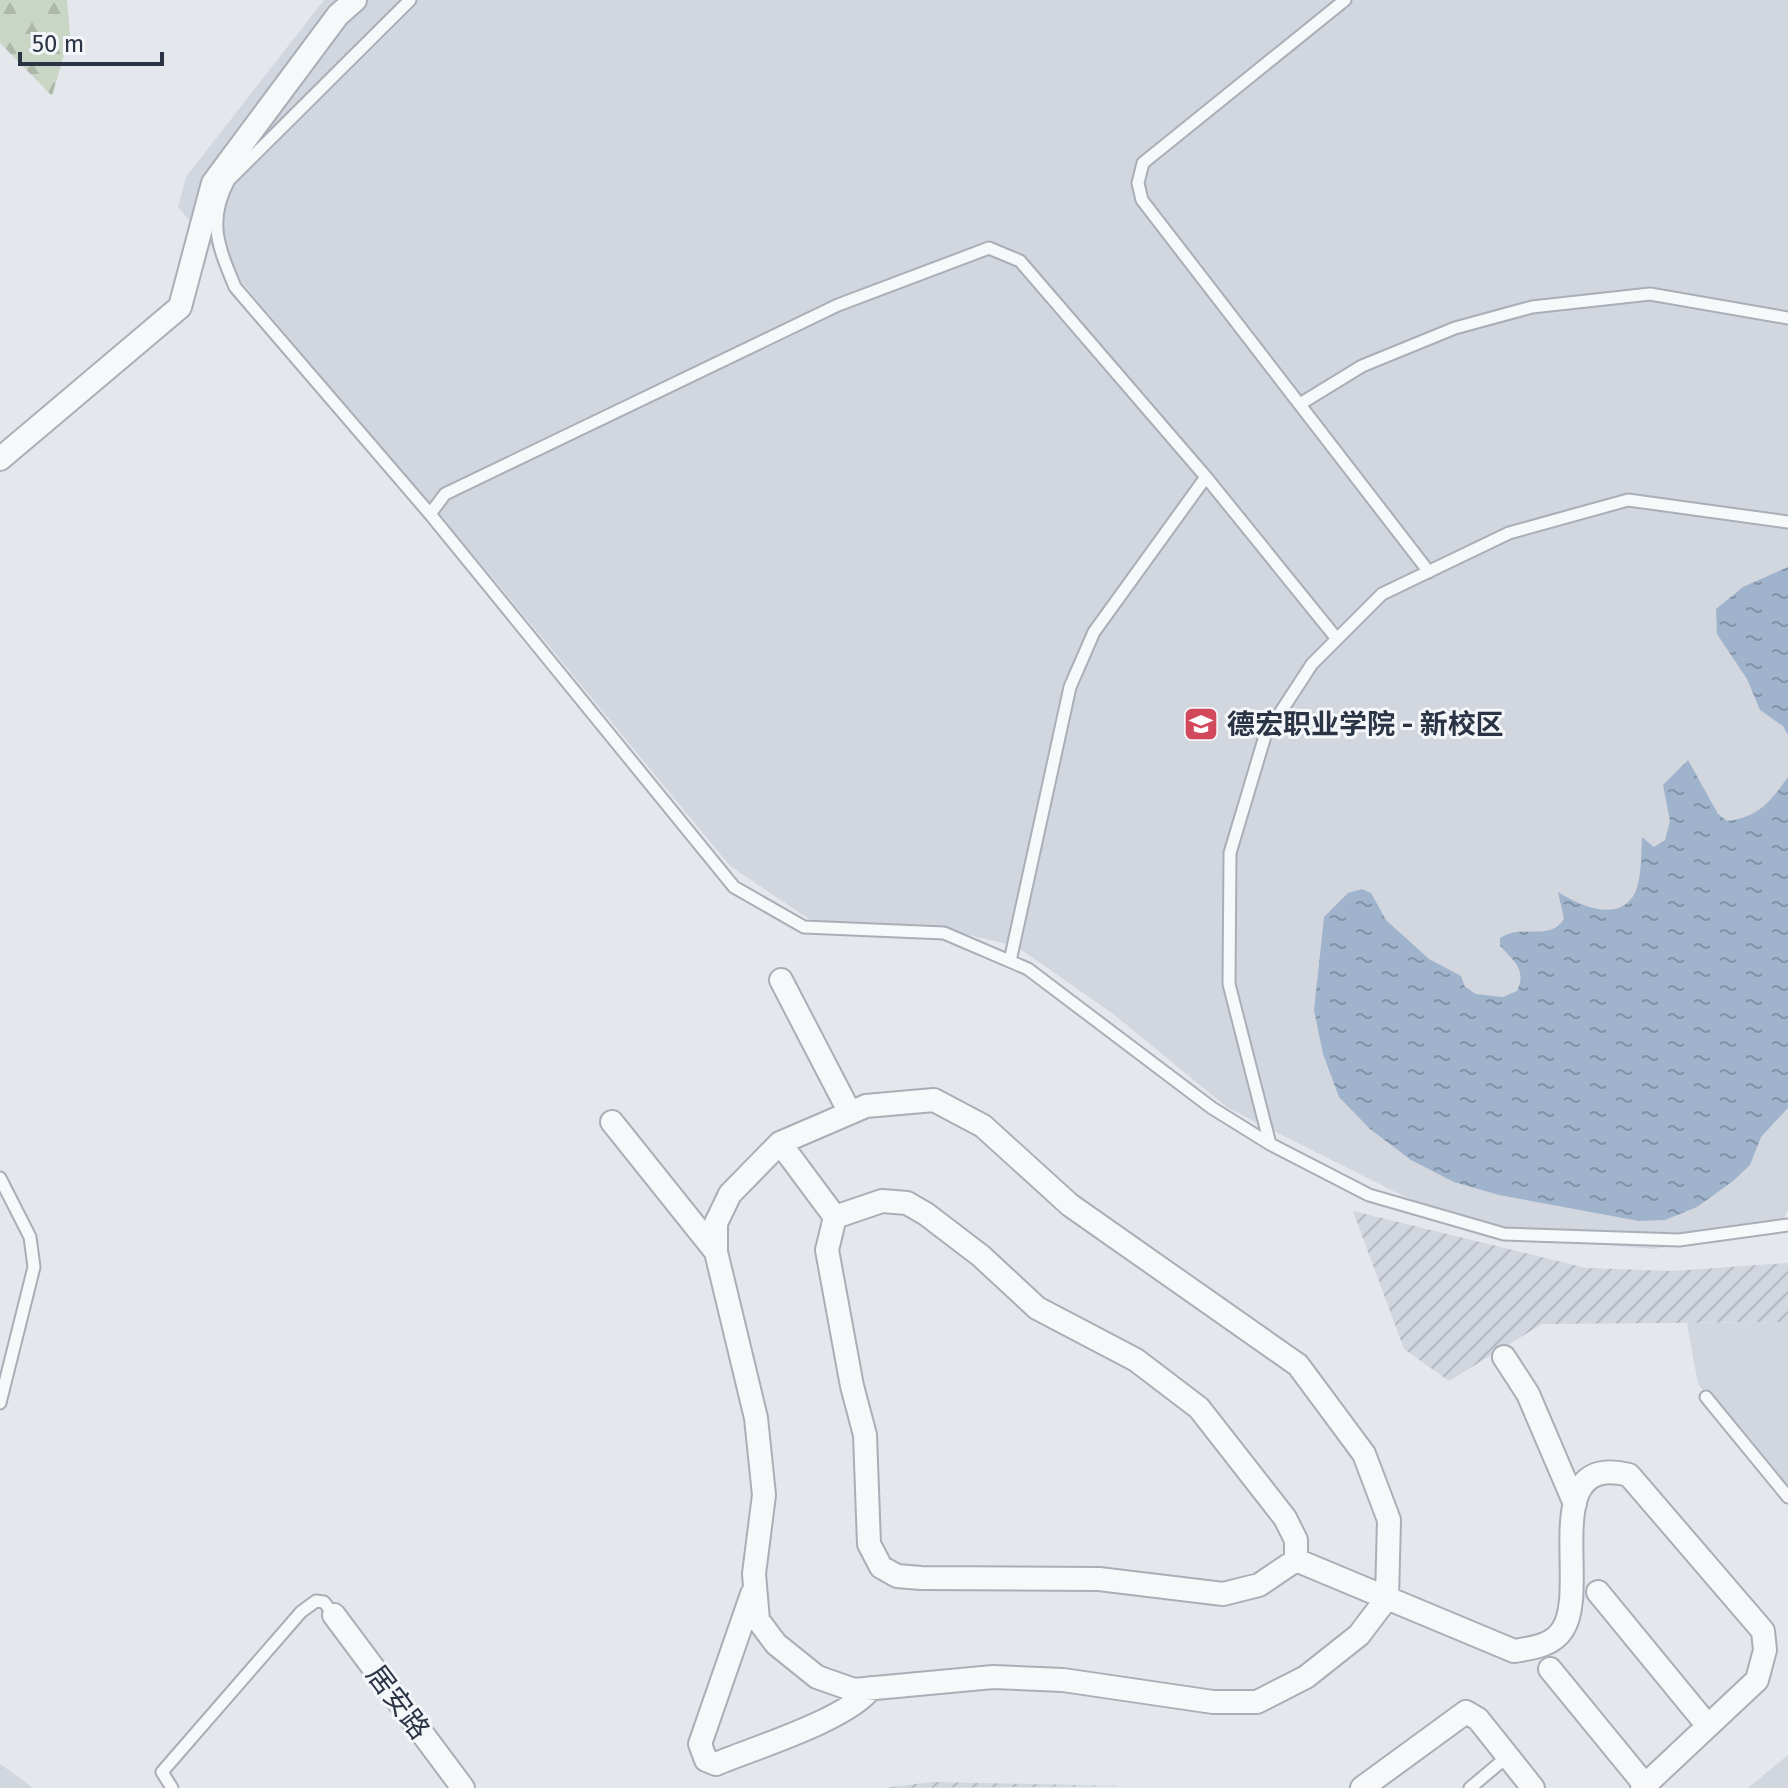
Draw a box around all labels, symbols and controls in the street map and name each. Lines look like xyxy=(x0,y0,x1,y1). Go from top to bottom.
scale bar xyxy=(20,16,162,66)
text: 50 m xyxy=(32,30,84,58)
school or university icon: 德宏职业学院 - 新校区 xyxy=(1182,705,1220,743)
place label: 德宏职业学院 - 新校区 xyxy=(1227,708,1504,741)
street label: 居安路 xyxy=(360,1659,436,1745)

